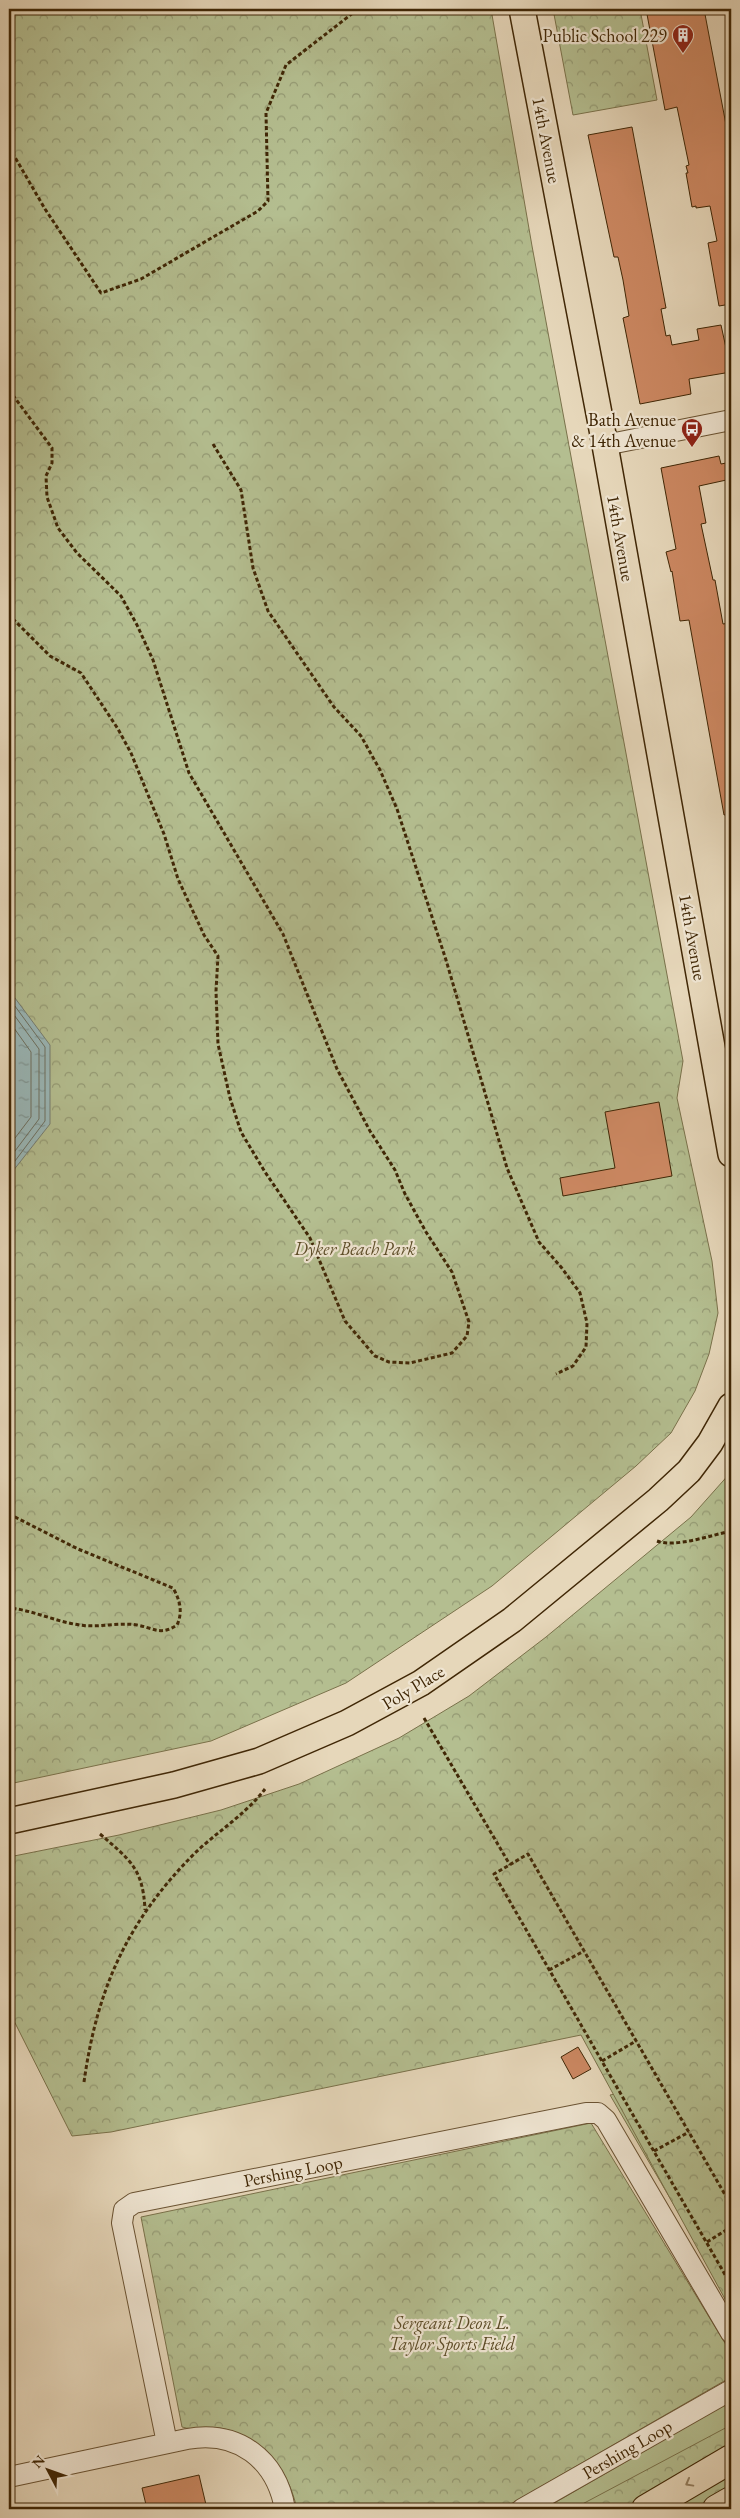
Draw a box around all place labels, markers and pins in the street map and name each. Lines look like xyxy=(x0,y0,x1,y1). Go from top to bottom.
building icon: Public School 229 xyxy=(671,23,695,54)
place label: Public School 229 xyxy=(543,24,667,47)
place label: Bath Avenue & 14th Avenue xyxy=(571,408,676,452)
bus stop icon: Bath Avenue & 14th Avenue xyxy=(680,417,704,448)

